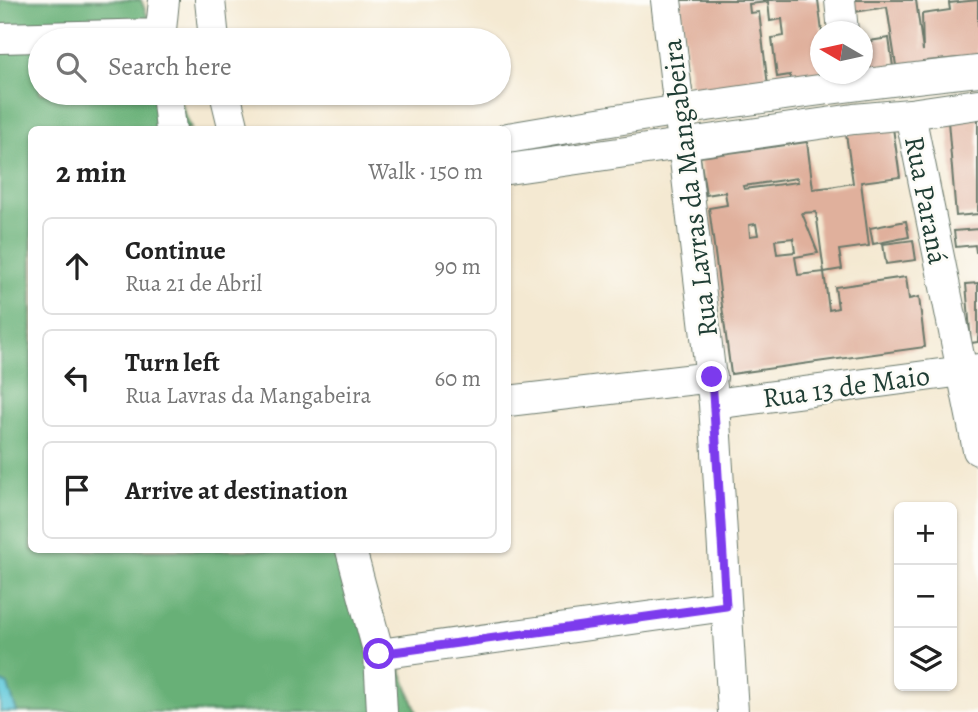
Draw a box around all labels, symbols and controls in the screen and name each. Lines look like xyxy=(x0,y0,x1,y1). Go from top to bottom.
north arrow xyxy=(810,21,873,84)
search box xyxy=(28,28,511,105)
street label: Rua Lavras da Mangabeira xyxy=(653,37,727,339)
icon: search xyxy=(52,48,90,86)
text: Search here xyxy=(108,49,232,84)
street label: Rua Paraná xyxy=(895,133,957,268)
text: 2 min xyxy=(56,152,126,192)
text: Walk · 150 m xyxy=(368,156,483,187)
text: Continue xyxy=(125,233,226,268)
icon: ahead xyxy=(58,247,96,285)
text: 90 m xyxy=(435,251,481,282)
text: Rua 21 de Abril xyxy=(125,268,262,299)
text: Turn left xyxy=(125,345,220,380)
street label: Rua 13 de Maio xyxy=(760,356,932,418)
icon: left xyxy=(58,359,96,397)
route end xyxy=(696,361,727,392)
text: 60 m xyxy=(434,363,481,394)
text: Rua Lavras da Mangabeira xyxy=(125,380,371,411)
icon: arrive xyxy=(58,471,96,509)
text: Arrive at destination xyxy=(125,473,348,508)
map controls xyxy=(894,502,957,691)
button: + xyxy=(894,502,957,565)
button: − xyxy=(894,565,957,628)
button: layers xyxy=(894,628,957,691)
route start xyxy=(363,638,394,669)

